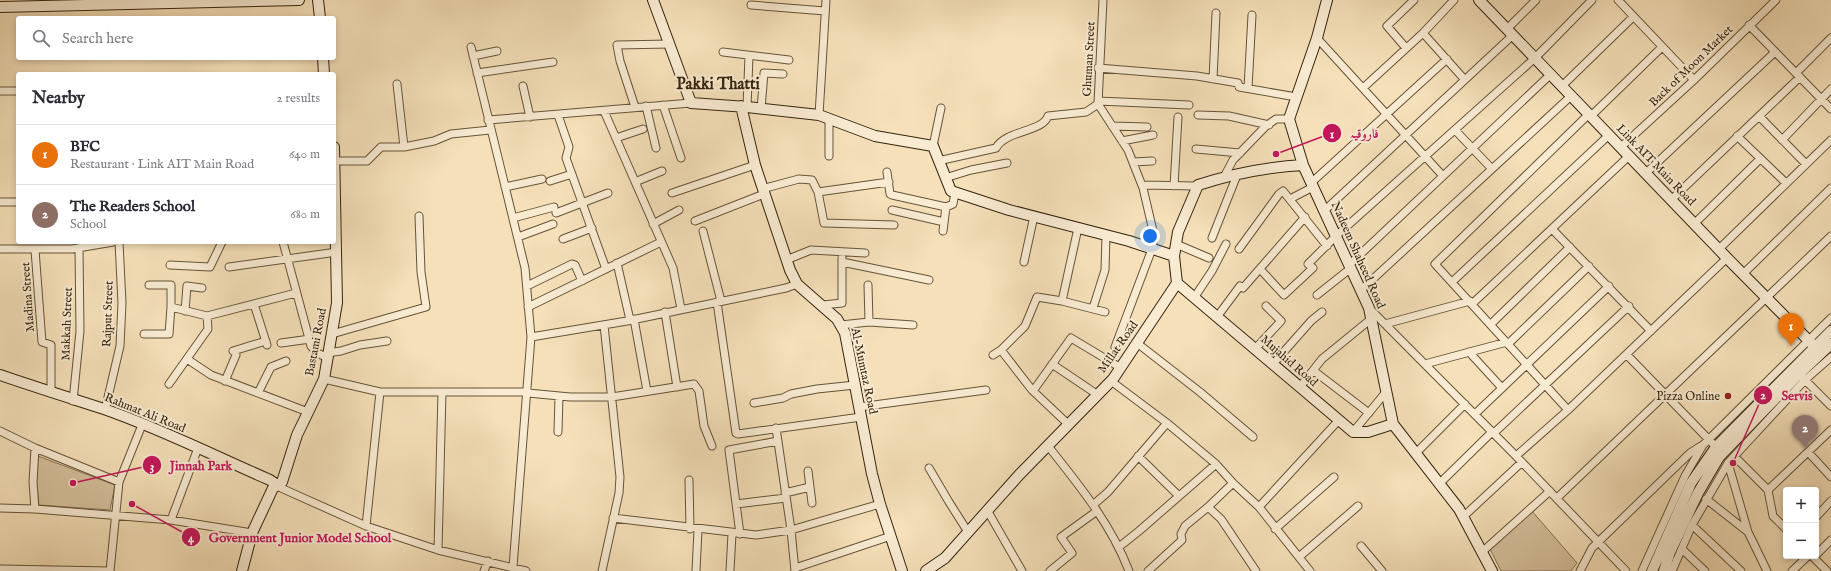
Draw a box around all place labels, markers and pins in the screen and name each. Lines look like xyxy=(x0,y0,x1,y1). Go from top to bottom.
callout: فاروقیہ xyxy=(1322,121,1387,146)
pin: 1 xyxy=(1778,313,1804,346)
callout: Servis xyxy=(1753,383,1820,408)
place label: Pizza Online xyxy=(1656,389,1720,404)
marker: Pizza Online xyxy=(1723,391,1733,401)
pin: 2 xyxy=(1792,415,1818,448)
callout: Jinnah Park xyxy=(142,453,240,478)
callout: Government Junior Model School xyxy=(181,525,400,550)

